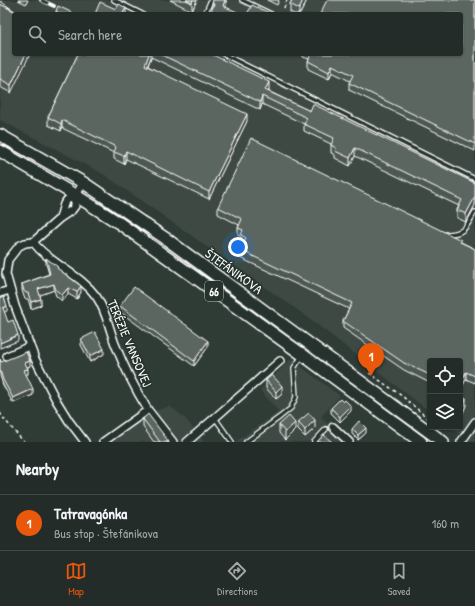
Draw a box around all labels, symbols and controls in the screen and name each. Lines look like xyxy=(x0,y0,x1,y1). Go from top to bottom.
search box xyxy=(12,12,463,56)
icon: search xyxy=(26,23,48,45)
text: Search here xyxy=(58,24,122,45)
your location xyxy=(228,237,248,257)
street label: ŠTEFÁNIKOVA xyxy=(202,244,267,298)
road number: 66 xyxy=(205,281,223,301)
street label: TERÉZIE VANSOVEJ xyxy=(103,296,157,390)
pin: 1 xyxy=(358,343,384,376)
map controls xyxy=(427,358,463,430)
button: locate xyxy=(427,358,463,394)
button: layers xyxy=(427,394,463,430)
text: Nearby xyxy=(16,457,59,480)
text: Tatravagónka xyxy=(54,503,127,524)
text: 1 xyxy=(27,514,31,532)
text: 160 m xyxy=(431,514,459,532)
text: Bus stop · Štefánikova xyxy=(54,524,158,542)
tab: Map xyxy=(65,560,87,598)
tab: Directions xyxy=(217,560,258,598)
tab: Saved xyxy=(388,560,410,598)

